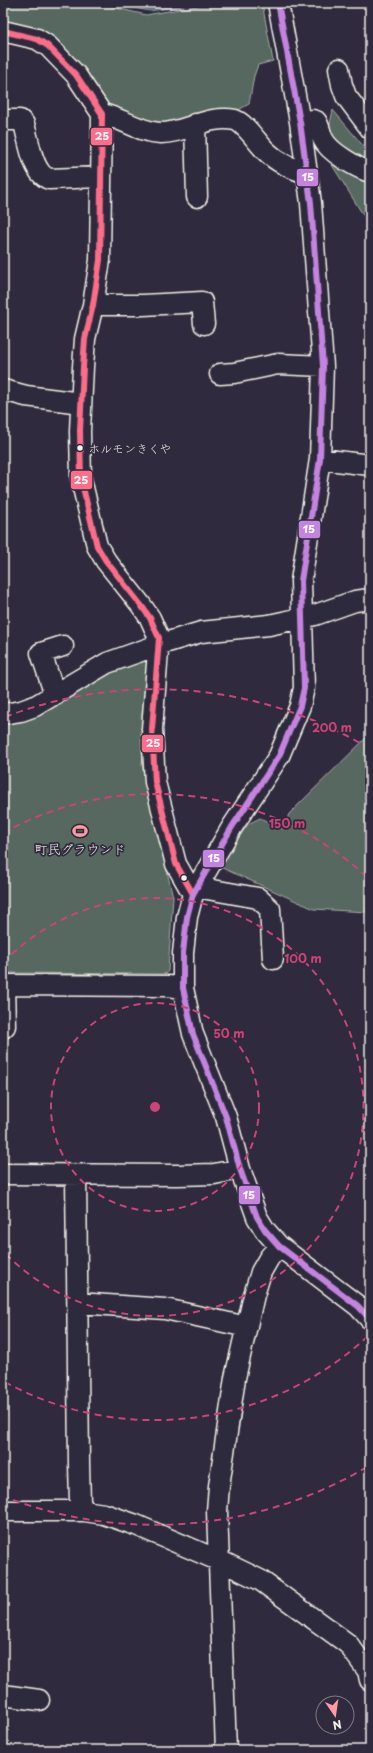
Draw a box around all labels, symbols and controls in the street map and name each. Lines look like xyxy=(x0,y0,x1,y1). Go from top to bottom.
line badge: 25 xyxy=(90,127,113,146)
text: 25 xyxy=(95,127,109,144)
line badge: 15 xyxy=(296,168,319,187)
text: 15 xyxy=(302,168,314,185)
place label: ホルモンきくや xyxy=(88,439,171,457)
marker: ホルモンきくや xyxy=(75,443,85,453)
line badge: 25 xyxy=(70,470,93,490)
text: 25 xyxy=(74,471,88,488)
line badge: 15 xyxy=(298,520,321,539)
text: 15 xyxy=(303,520,315,537)
text: 200 m xyxy=(312,718,352,736)
line badge: 25 xyxy=(141,734,164,753)
text: 25 xyxy=(146,734,160,751)
text: 150 m xyxy=(269,814,305,832)
sports icon: 町民グラウンド xyxy=(71,822,89,840)
place label: 町民グラウンド xyxy=(34,839,126,858)
line badge: 15 xyxy=(202,849,225,868)
text: 15 xyxy=(208,849,220,866)
unlabelled marker xyxy=(179,873,189,883)
text: 100 m xyxy=(284,949,322,967)
text: 50 m xyxy=(213,1024,245,1042)
centre of rings xyxy=(148,1100,162,1114)
line badge: 15 xyxy=(238,1185,261,1205)
text: 15 xyxy=(243,1186,255,1203)
north arrow xyxy=(315,1695,355,1735)
text: N xyxy=(331,1716,344,1735)

